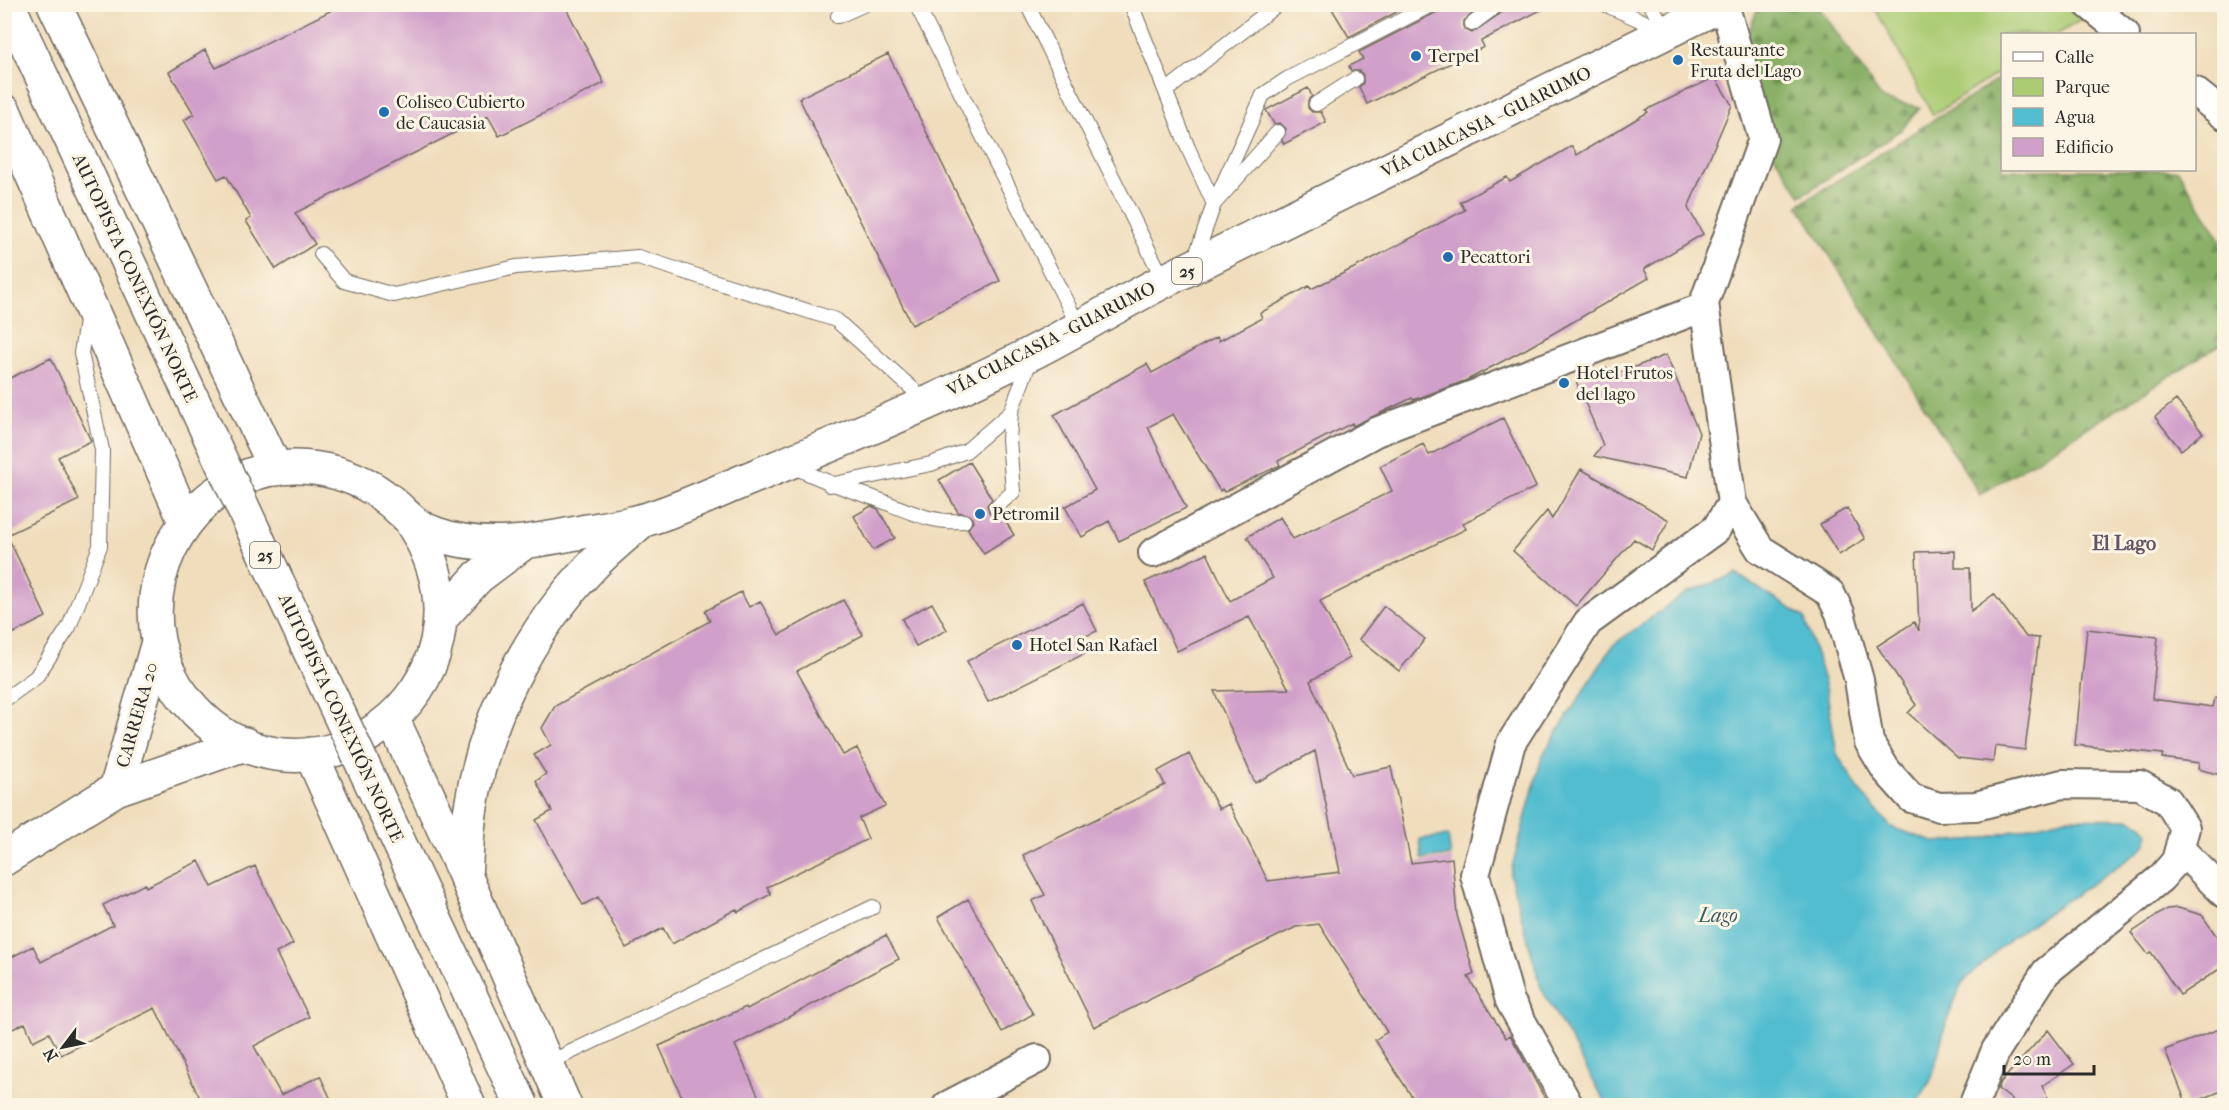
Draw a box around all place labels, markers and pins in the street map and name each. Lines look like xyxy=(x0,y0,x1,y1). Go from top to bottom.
place label: Restaurante Fruta del Lago xyxy=(1690,40,1802,82)
place label: Terpel xyxy=(1428,46,1479,67)
marker: Terpel xyxy=(1409,49,1423,63)
marker: Restaurante Fruta del Lago xyxy=(1671,53,1685,67)
place label: Coliseo Cubierto de Caucasia xyxy=(396,92,525,134)
marker: Coliseo Cubierto de Caucasia xyxy=(377,105,391,119)
place label: Pecattori xyxy=(1460,247,1531,268)
marker: Pecattori xyxy=(1441,250,1455,264)
place label: Hotel Frutos del lago xyxy=(1576,363,1673,405)
marker: Hotel Frutos del lago xyxy=(1557,376,1571,390)
place label: Petromil xyxy=(992,504,1060,525)
marker: Petromil xyxy=(973,507,987,521)
place label: Hotel San Rafael xyxy=(1029,635,1158,656)
marker: Hotel San Rafael xyxy=(1010,638,1024,652)

